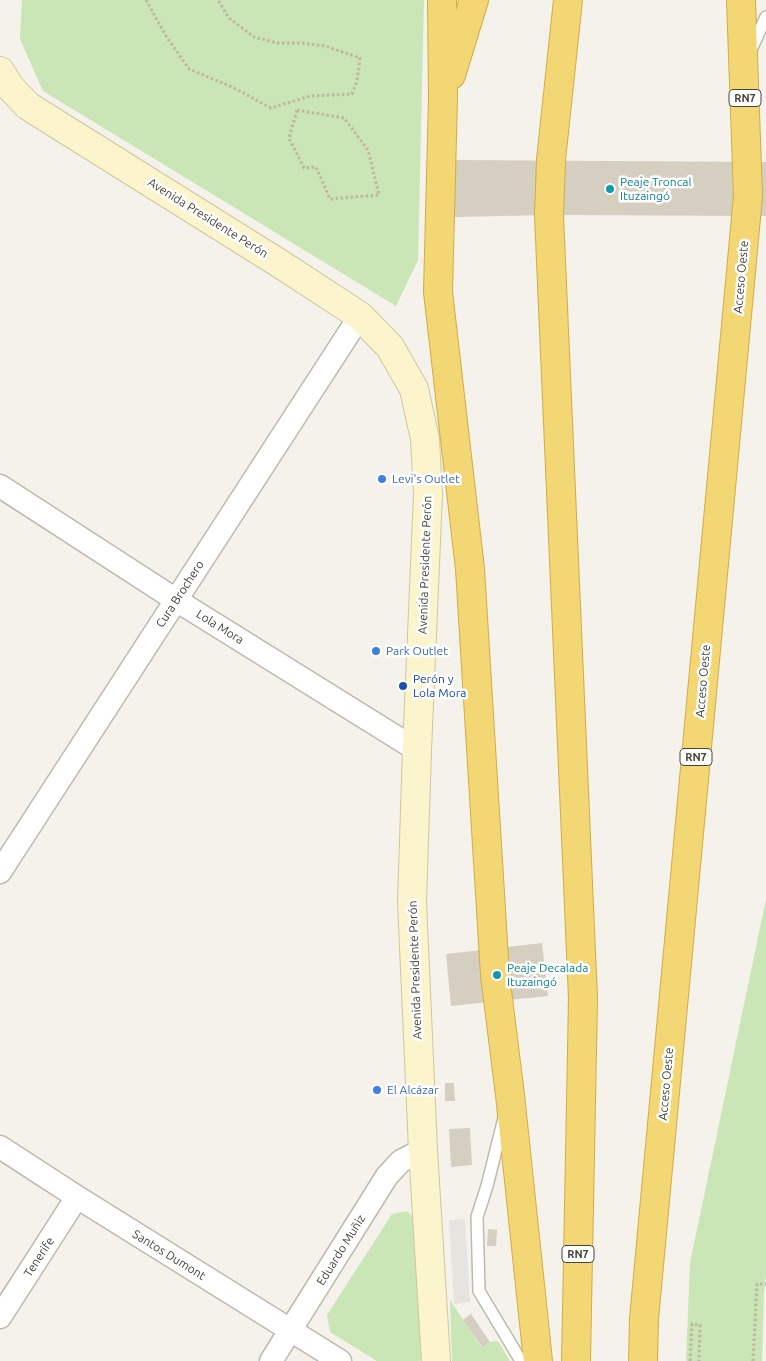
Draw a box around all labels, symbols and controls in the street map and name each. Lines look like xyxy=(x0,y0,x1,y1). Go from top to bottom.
road number: RN7 xyxy=(729,90,761,106)
street label: Avenida Presidente Perón xyxy=(145,175,271,261)
place label: Peaje Troncal Ituzaingó xyxy=(620,175,692,203)
marker: Peaje Troncal Ituzaingó xyxy=(604,183,616,195)
street label: Acceso Oeste xyxy=(731,240,751,314)
place label: Levi's Outlet xyxy=(392,472,460,486)
marker: Levi's Outlet xyxy=(376,473,388,485)
street label: Avenida Presidente Perón xyxy=(415,495,435,635)
street label: Cura Brochero xyxy=(153,558,207,630)
street label: Lola Mora xyxy=(194,607,246,647)
place label: Park Outlet xyxy=(386,644,448,658)
street label: Acceso Oeste xyxy=(693,644,713,718)
marker: Park Outlet xyxy=(370,645,382,657)
place label: Perón y Lola Mora xyxy=(413,672,466,700)
marker: Perón y Lola Mora xyxy=(397,680,409,692)
road number: RN7 xyxy=(680,749,712,766)
street label: Avenida Presidente Perón xyxy=(405,900,425,1040)
place label: Peaje Decalada Ituzaingó xyxy=(507,961,588,989)
marker: Peaje Decalada Ituzaingó xyxy=(491,969,503,981)
street label: Acceso Oeste xyxy=(656,1047,676,1121)
place label: El Alcázar xyxy=(387,1083,438,1097)
marker: El Alcázar xyxy=(371,1084,383,1096)
street label: Eduardo Muñiz xyxy=(314,1212,368,1288)
street label: Santos Dumont xyxy=(130,1227,208,1283)
street label: Tenerife xyxy=(21,1234,57,1280)
road number: RN7 xyxy=(562,1246,594,1262)

